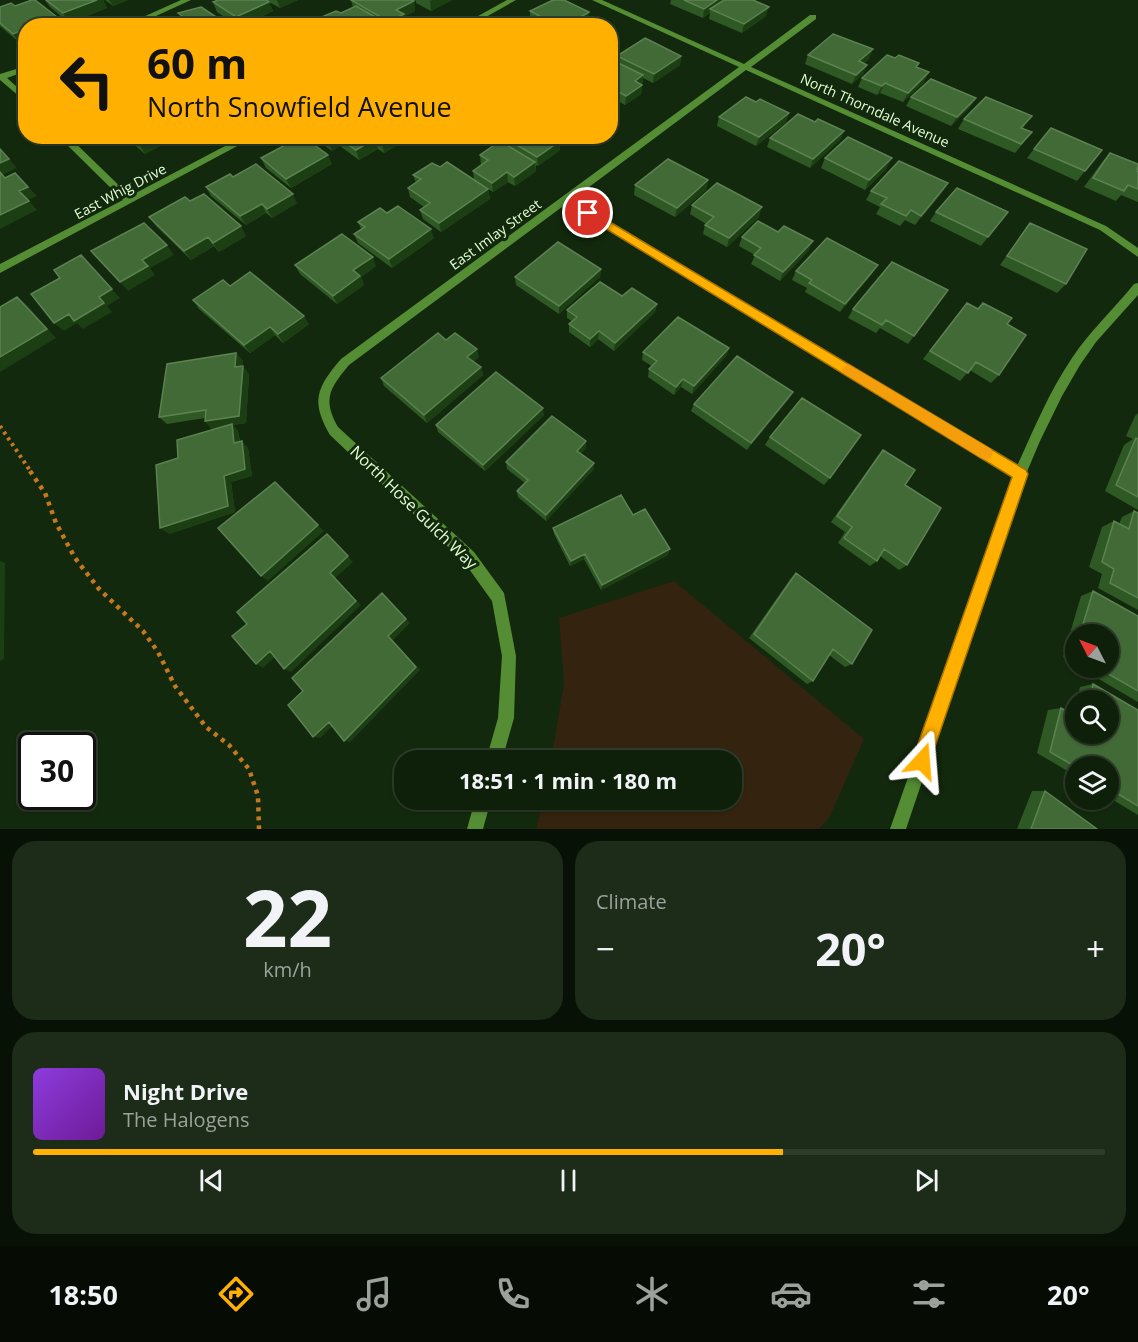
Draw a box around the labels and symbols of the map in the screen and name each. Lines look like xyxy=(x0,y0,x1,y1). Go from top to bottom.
street label: North Thorndale Avenue xyxy=(798,69,953,151)
street label: East Whig Drive xyxy=(71,159,169,223)
pin xyxy=(562,187,613,238)
street label: East Imlay Street xyxy=(445,194,545,274)
street label: North Hose Gulch Way xyxy=(346,440,483,574)
north arrow xyxy=(1065,624,1119,678)
position arrow xyxy=(890,729,954,793)
speed limit sign: 30 xyxy=(18,732,96,810)

